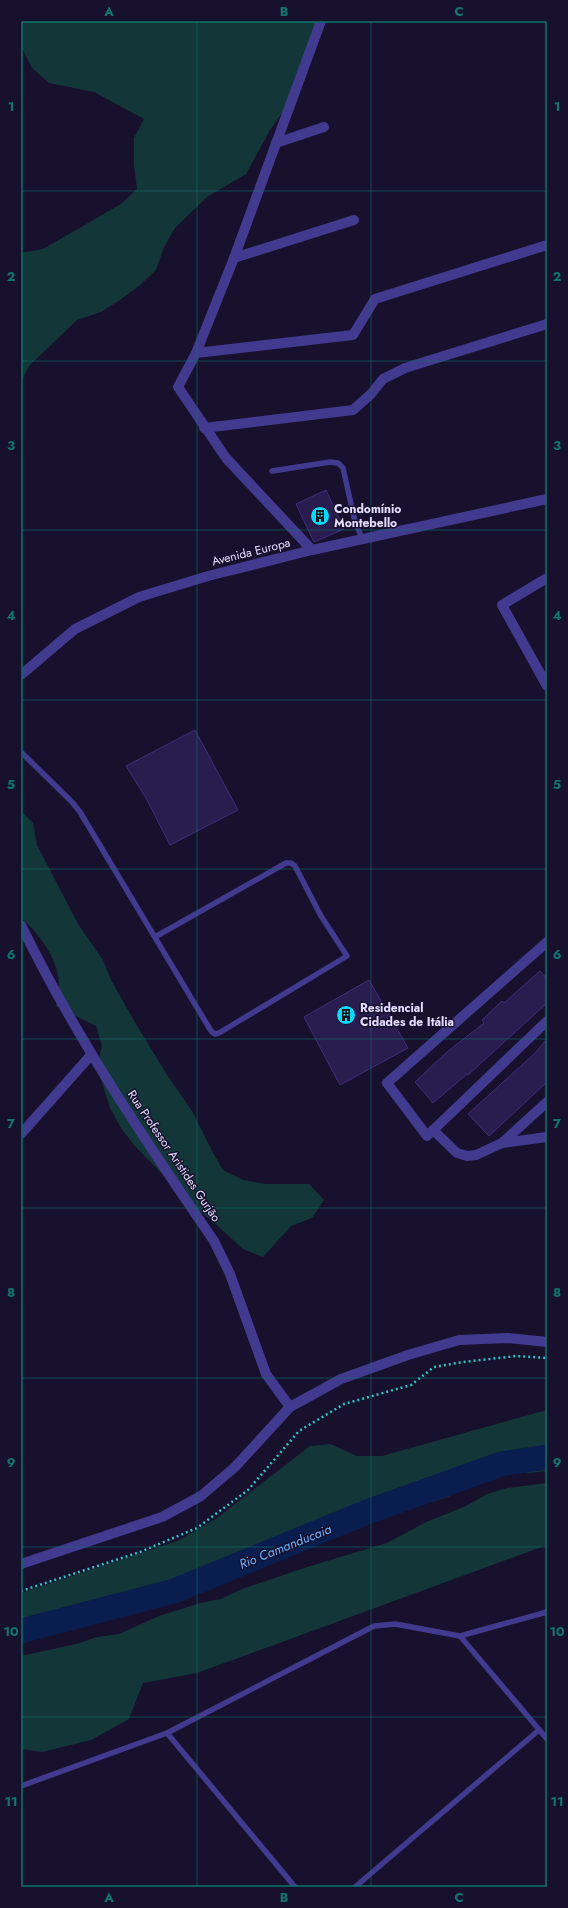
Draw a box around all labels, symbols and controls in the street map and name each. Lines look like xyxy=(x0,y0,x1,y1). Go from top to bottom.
text: A xyxy=(103,2,114,21)
text: B xyxy=(280,2,289,21)
text: C xyxy=(454,2,464,21)
text: 1 xyxy=(8,97,14,116)
text: 1 xyxy=(554,97,560,116)
text: 2 xyxy=(7,267,15,286)
text: 2 xyxy=(553,267,561,286)
text: 3 xyxy=(7,436,15,455)
text: 3 xyxy=(553,436,561,455)
place label: Condomínio Montebello xyxy=(334,500,401,532)
building icon: Condomínio Montebello xyxy=(309,505,331,527)
street label: Avenida Europa xyxy=(210,534,292,570)
text: 4 xyxy=(6,606,16,625)
text: 4 xyxy=(552,606,562,625)
text: 5 xyxy=(7,775,15,794)
text: 5 xyxy=(553,775,561,794)
text: 6 xyxy=(7,945,16,964)
text: 6 xyxy=(553,945,562,964)
place label: Residencial Cidades de Itália xyxy=(360,999,454,1031)
building icon: Residencial Cidades de Itália xyxy=(335,1004,357,1026)
street label: Rua Professor Aristides Gurjão xyxy=(123,1087,225,1226)
text: 7 xyxy=(7,1114,15,1133)
text: 7 xyxy=(553,1114,561,1133)
text: 8 xyxy=(7,1283,15,1302)
text: 8 xyxy=(553,1283,561,1302)
text: 9 xyxy=(7,1453,16,1472)
text: 9 xyxy=(553,1453,562,1472)
water label: Rio Camanducaia xyxy=(236,1519,334,1574)
text: 10 xyxy=(3,1622,19,1641)
text: 10 xyxy=(549,1622,565,1641)
text: 11 xyxy=(4,1792,18,1811)
text: 11 xyxy=(550,1792,564,1811)
text: A xyxy=(103,1888,114,1907)
text: B xyxy=(280,1888,289,1907)
text: C xyxy=(454,1888,464,1907)

